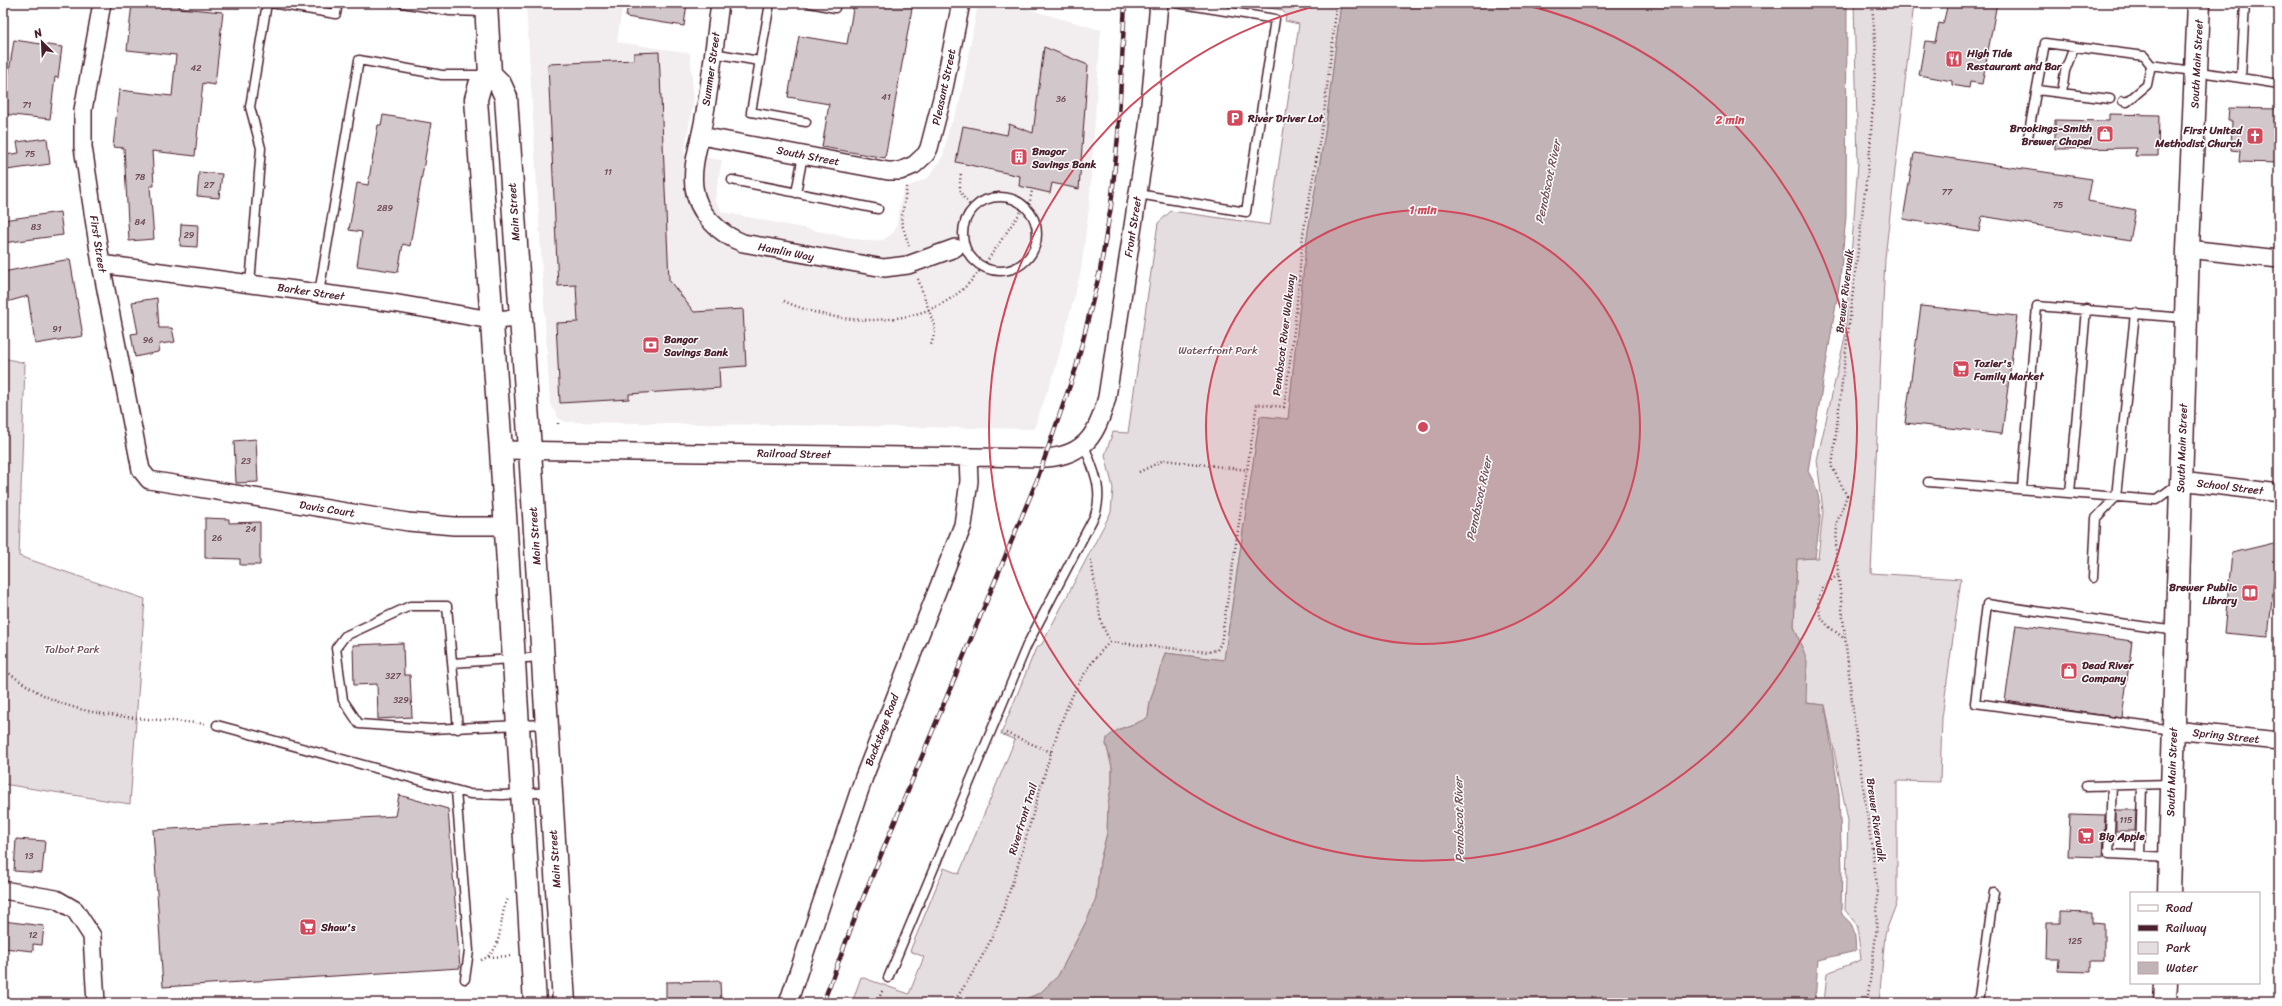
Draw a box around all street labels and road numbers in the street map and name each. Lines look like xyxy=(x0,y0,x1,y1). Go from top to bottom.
street label: South Main Street xyxy=(2185,18,2209,109)
street label: Summer Street xyxy=(696,30,726,107)
street label: Pleasant Street xyxy=(927,47,961,127)
street label: South Street xyxy=(775,141,841,171)
street label: Main Street xyxy=(502,182,526,242)
street label: Front Street xyxy=(1119,195,1147,259)
street label: First Street xyxy=(84,214,112,275)
street label: Hamlin Way xyxy=(756,237,816,267)
street label: Brewer Riverwalk xyxy=(1830,248,1860,334)
street label: Penobscot River Walkway xyxy=(1267,273,1301,397)
street label: Barker Street xyxy=(276,278,346,306)
street label: South Main Street xyxy=(2171,403,2193,493)
street label: Railroad Street xyxy=(757,444,832,464)
street label: School Street xyxy=(2196,473,2265,501)
street label: Davis Court xyxy=(298,495,356,523)
street label: Main Street xyxy=(523,506,547,566)
street label: Backstage Road xyxy=(860,690,905,769)
street label: Spring Street xyxy=(2192,723,2260,749)
street label: South Main Street xyxy=(2161,727,2183,817)
street label: Brewer Riverwalk xyxy=(1861,777,1891,863)
street label: Riverfront Trail xyxy=(1003,780,1043,857)
street label: Main Street xyxy=(543,829,567,889)

